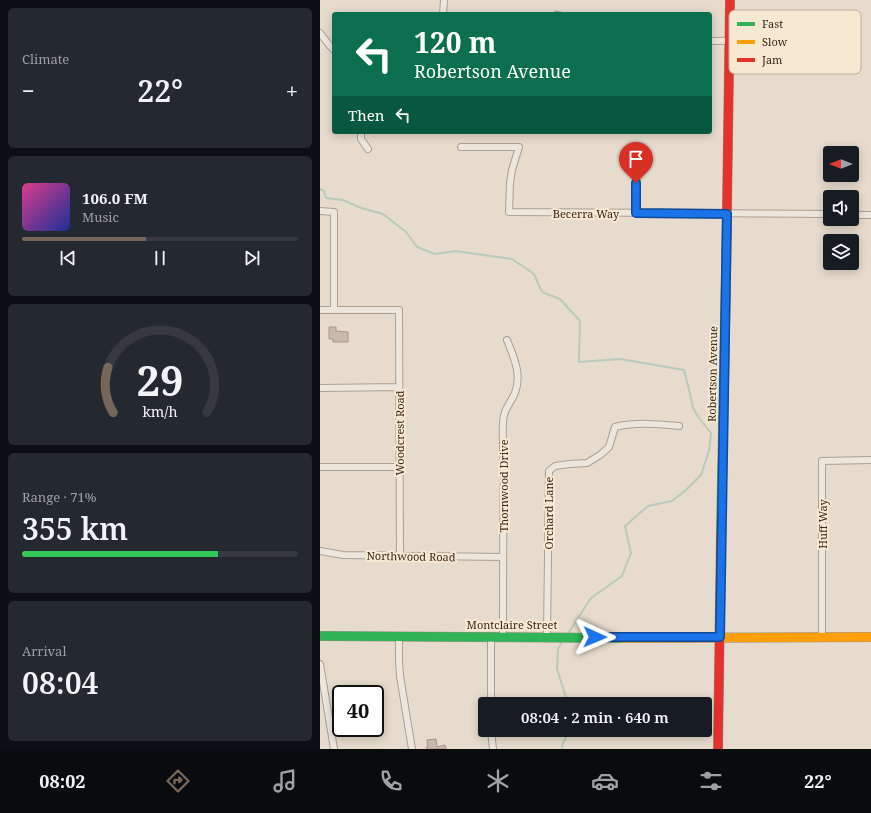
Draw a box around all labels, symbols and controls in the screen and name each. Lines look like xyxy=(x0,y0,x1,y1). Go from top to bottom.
legend xyxy=(729,10,861,74)
text: Fast xyxy=(762,16,783,31)
text: 120 m xyxy=(414,23,496,61)
icon: left xyxy=(348,28,400,80)
text: Slow xyxy=(762,34,788,49)
text: Climate xyxy=(22,50,69,68)
text: Jam xyxy=(761,52,783,67)
text: Robertson Avenue xyxy=(414,59,571,83)
text: 22° xyxy=(137,70,183,111)
text: − xyxy=(22,75,35,105)
text: + xyxy=(286,75,298,105)
icon: left xyxy=(392,104,414,126)
text: Then xyxy=(348,105,384,125)
pin xyxy=(619,142,653,183)
north arrow xyxy=(823,146,859,182)
map controls xyxy=(823,146,859,270)
icon: arrive xyxy=(625,148,647,170)
text: 106.0 FM xyxy=(82,188,148,208)
button: sound xyxy=(823,190,859,226)
street label: Becerra Way xyxy=(553,206,620,221)
text: Music xyxy=(82,208,119,226)
button: layers xyxy=(823,234,859,270)
icon: previous xyxy=(57,247,79,269)
icon: pause xyxy=(149,247,171,269)
icon: next xyxy=(241,247,263,269)
street label: Robertson Avenue xyxy=(704,326,720,422)
text: 29 xyxy=(136,351,184,407)
street label: Woodcrest Road xyxy=(392,390,407,476)
text: km/h xyxy=(142,401,178,420)
street label: Thornwood Drive xyxy=(496,439,511,533)
street label: Orchard Lane xyxy=(541,477,556,549)
text: Range · 71% xyxy=(22,488,96,506)
street label: Huff Way xyxy=(815,499,830,549)
text: 355 km xyxy=(22,508,128,549)
street label: Northwood Road xyxy=(366,548,456,564)
position arrow xyxy=(574,616,616,658)
street label: Montclaire Street xyxy=(467,617,558,632)
text: Arrival xyxy=(22,642,66,660)
text: 08:04 xyxy=(22,662,98,703)
speed limit sign: 40 xyxy=(332,685,384,737)
text: 08:04 · 2 min · 640 m xyxy=(521,707,669,727)
icon: directions xyxy=(164,767,192,795)
icon: music xyxy=(271,767,299,795)
icon: phone xyxy=(377,767,405,795)
icon: climate xyxy=(484,767,512,795)
icon: car xyxy=(591,767,619,795)
icon: filters xyxy=(697,767,725,795)
text: 08:02 xyxy=(39,769,85,793)
text: 22° xyxy=(804,769,832,793)

